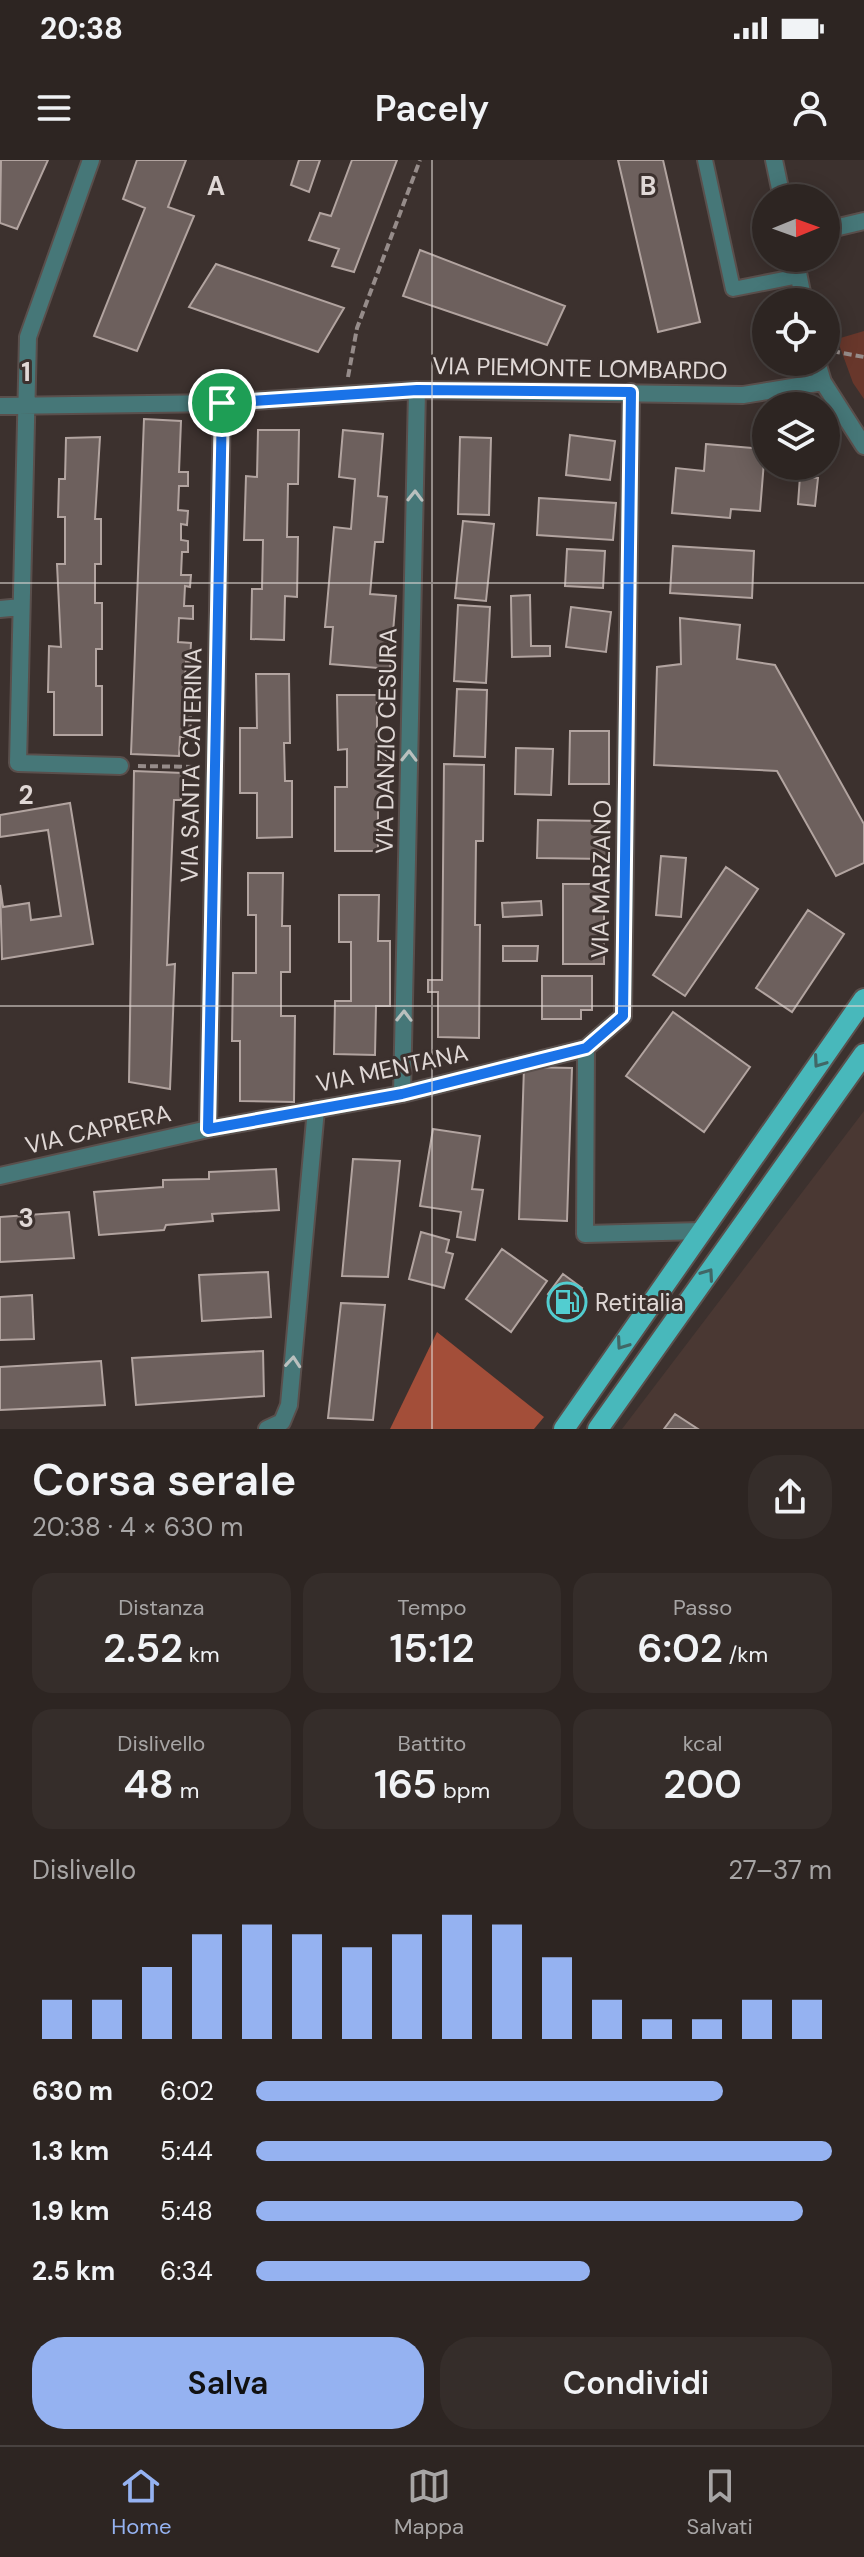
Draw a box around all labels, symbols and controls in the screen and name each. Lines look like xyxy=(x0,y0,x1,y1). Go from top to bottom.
text: 20:38 xyxy=(40,9,123,48)
text: Pacely xyxy=(375,85,489,132)
icon: menu xyxy=(32,86,76,130)
icon: person xyxy=(788,86,832,130)
text: A xyxy=(207,169,225,203)
text: B xyxy=(640,169,656,203)
north arrow xyxy=(752,184,840,272)
map controls xyxy=(752,184,840,480)
button: locate xyxy=(752,288,840,376)
street label: VIA PIEMONTE LOMBARDO xyxy=(432,350,728,386)
text: 1 xyxy=(21,355,31,389)
pin xyxy=(188,369,256,437)
icon: arrive xyxy=(200,381,244,425)
button: layers xyxy=(752,392,840,480)
one-way arrow xyxy=(406,489,424,502)
street label: VIA DANZIO CESURA xyxy=(369,628,403,854)
street label: VIA SANTA CATERINA xyxy=(173,647,209,883)
one-way arrow xyxy=(401,749,418,762)
text: 2 xyxy=(18,778,34,812)
street label: VIA MARZANO xyxy=(584,800,618,958)
one-way arrow xyxy=(395,1009,412,1022)
street label: VIA MENTANA xyxy=(313,1037,471,1099)
one-way arrow xyxy=(814,1054,829,1068)
street label: VIA CAPRERA xyxy=(22,1097,174,1161)
text: 3 xyxy=(18,1201,34,1235)
one-way arrow xyxy=(698,1268,713,1282)
fuel station icon: Retitalia xyxy=(546,1281,588,1323)
place label: Retitalia xyxy=(595,1287,684,1318)
one-way arrow xyxy=(617,1336,632,1350)
one-way arrow xyxy=(284,1355,301,1368)
text: Corsa serale xyxy=(32,1451,296,1509)
button: share xyxy=(748,1455,832,1539)
text: 20:38 · 4 × 630 m xyxy=(32,1510,243,1544)
text: Distanza xyxy=(118,1593,204,1622)
text: Tempo xyxy=(397,1593,467,1622)
text: Passo xyxy=(673,1593,732,1622)
text: 2.52 xyxy=(103,1622,183,1674)
text: 15:12 xyxy=(389,1622,475,1674)
text: 6:02 xyxy=(637,1622,723,1674)
text: km xyxy=(183,1640,220,1669)
text: /km xyxy=(723,1640,768,1669)
text: Dislivello xyxy=(117,1729,205,1758)
text: Battito xyxy=(398,1729,466,1758)
text: kcal xyxy=(683,1729,723,1758)
text: 48 xyxy=(123,1758,174,1810)
text: 165 xyxy=(374,1758,437,1810)
text: 200 xyxy=(663,1758,742,1810)
text: m xyxy=(174,1776,199,1805)
text: bpm xyxy=(437,1776,490,1805)
text: Dislivello xyxy=(32,1853,136,1887)
text: 27–37 m xyxy=(728,1853,832,1887)
text: 630 m xyxy=(32,2074,113,2108)
text: 6:02 xyxy=(160,2074,214,2108)
text: 1.3 km xyxy=(32,2134,109,2168)
text: 5:44 xyxy=(160,2134,213,2168)
text: 1.9 km xyxy=(32,2194,109,2228)
text: 5:48 xyxy=(160,2194,213,2228)
text: 2.5 km xyxy=(32,2254,115,2288)
text: 6:34 xyxy=(160,2254,213,2288)
button: Salva xyxy=(32,2337,424,2429)
button: Condividi xyxy=(440,2337,832,2429)
tab: Home xyxy=(111,2464,171,2541)
tab: Mappa xyxy=(394,2464,464,2541)
tab: Salvati xyxy=(686,2464,753,2541)

